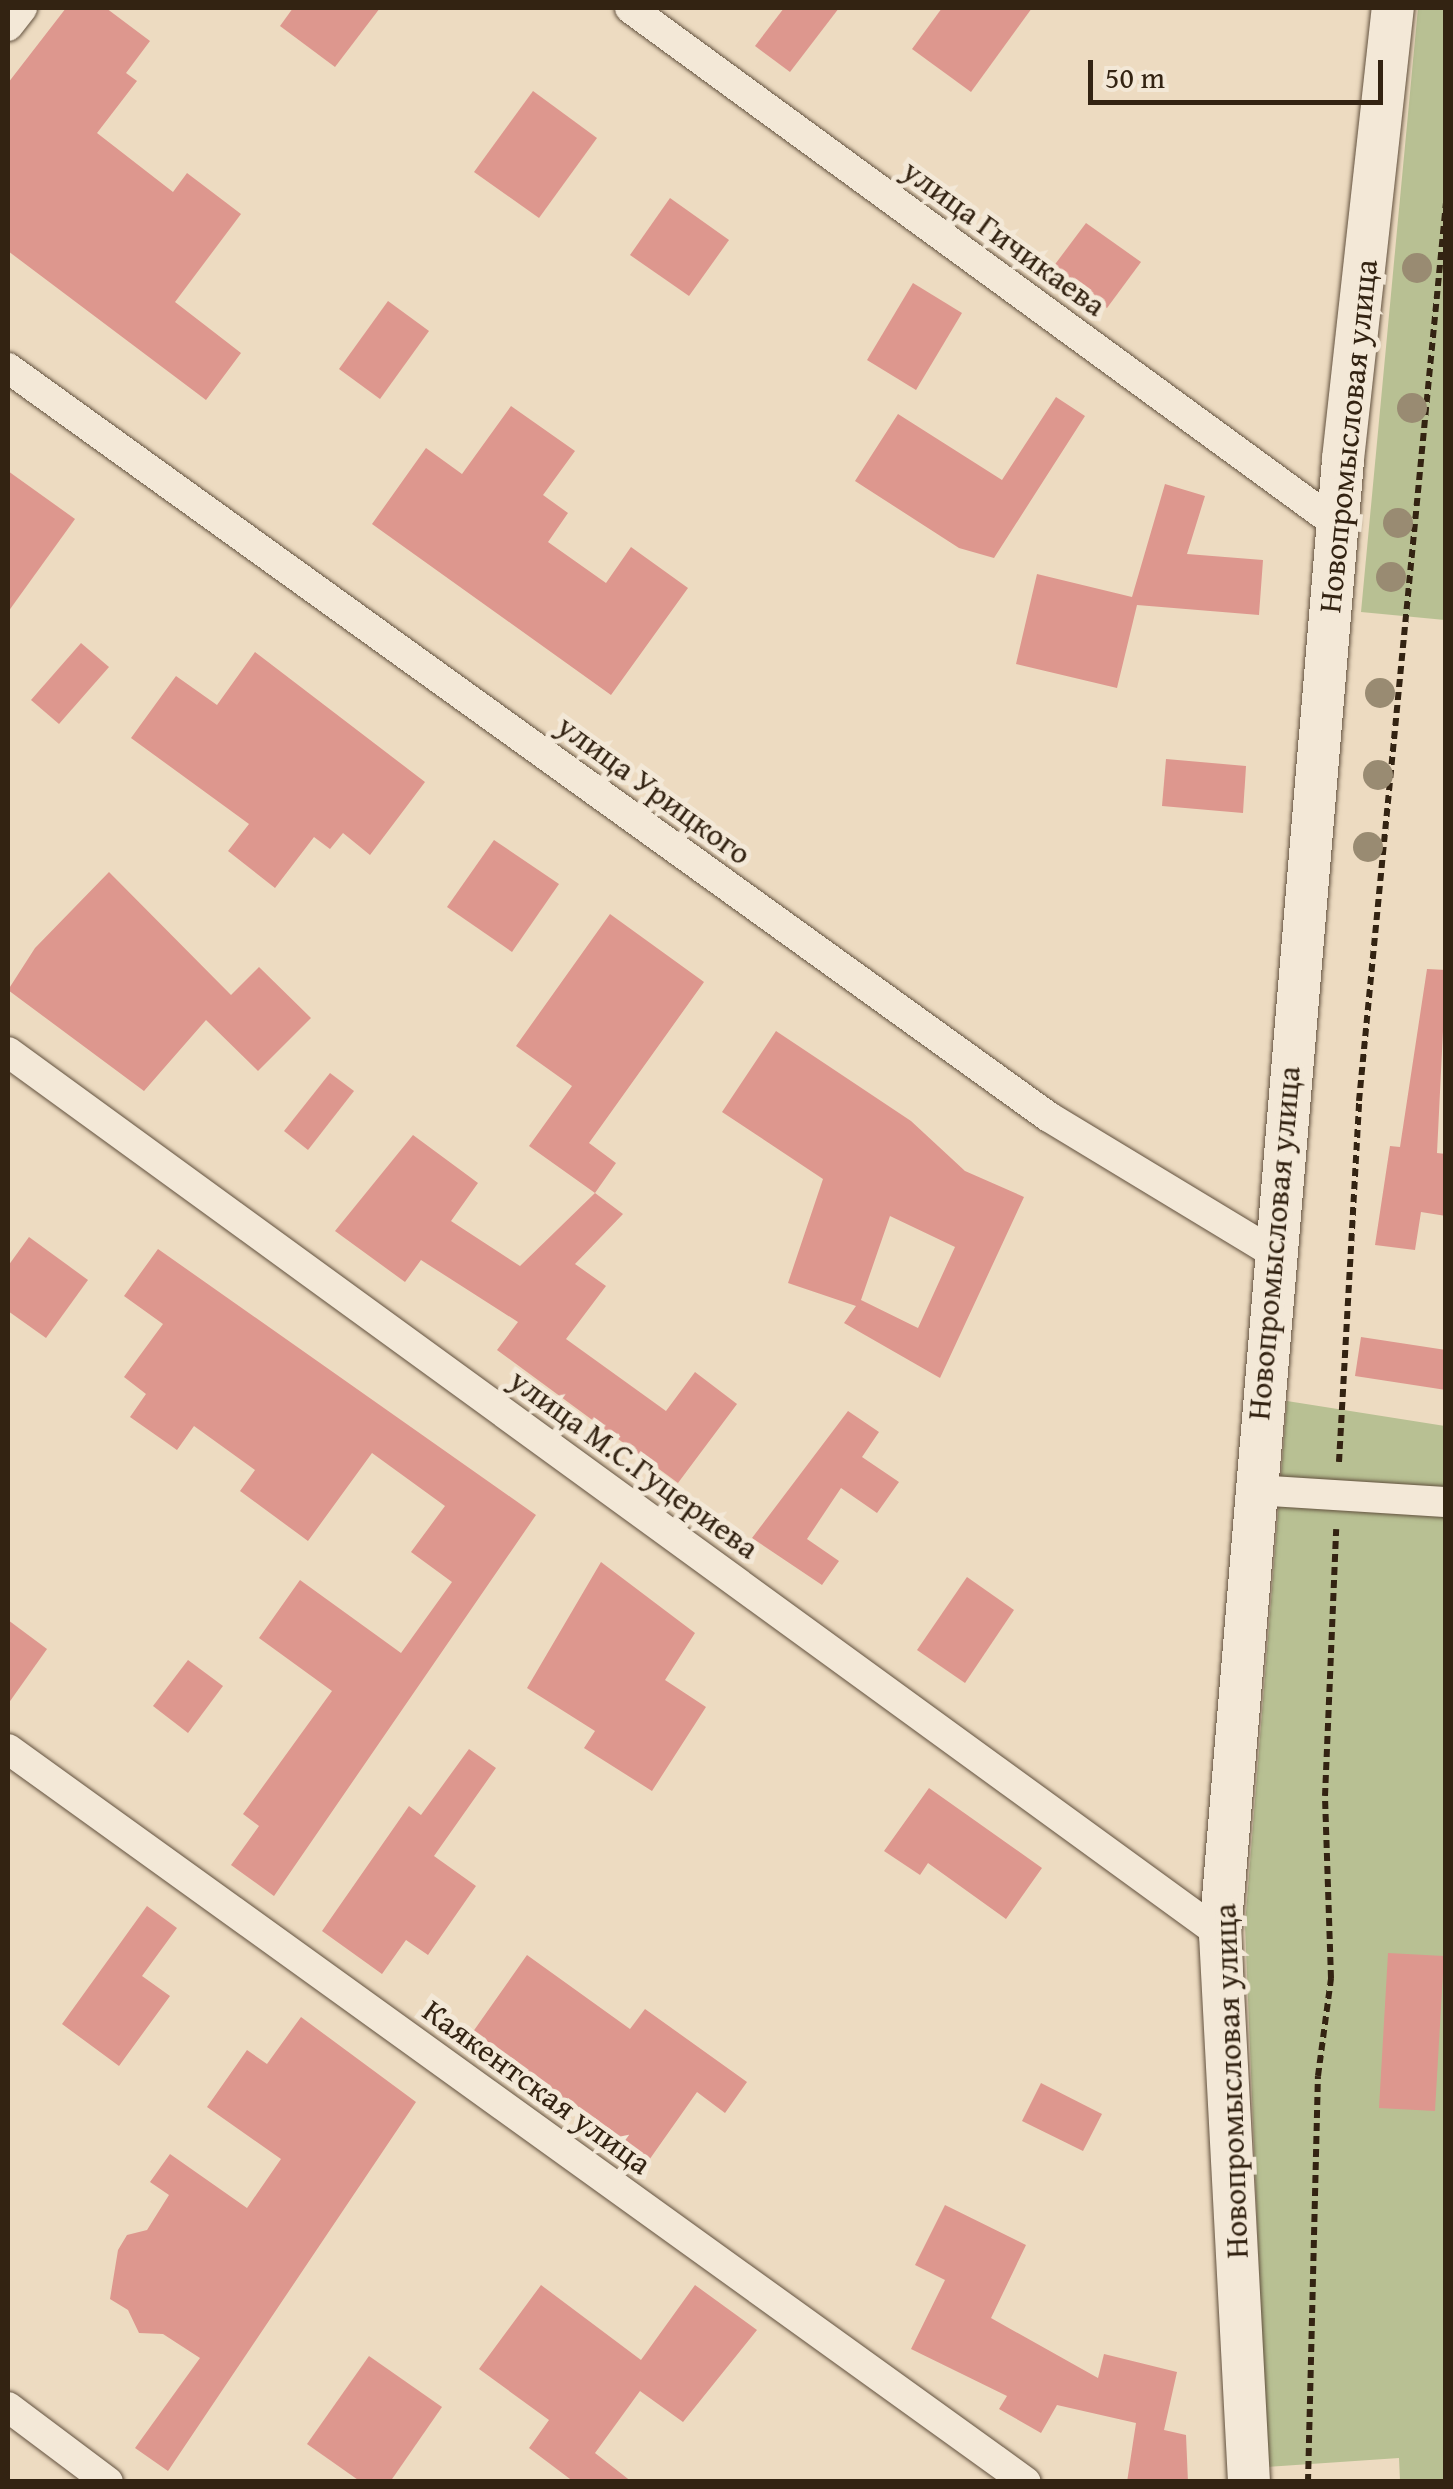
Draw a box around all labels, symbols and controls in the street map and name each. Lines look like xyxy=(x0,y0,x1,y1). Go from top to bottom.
scale bar xyxy=(1093,40,1388,102)
text: 50 m xyxy=(1105,55,1165,99)
street label: улица Гичикаева xyxy=(895,151,1113,325)
street label: Новопромысловая улица xyxy=(1310,257,1386,615)
street label: улица Урицкого xyxy=(550,707,758,873)
street label: Новопромысловая улица xyxy=(1239,1064,1309,1422)
street label: улица М.С.Гуцериева xyxy=(502,1361,766,1567)
street label: Новопромысловая улица xyxy=(1206,1903,1256,2259)
street label: Каякентская улица xyxy=(415,1991,659,2183)

